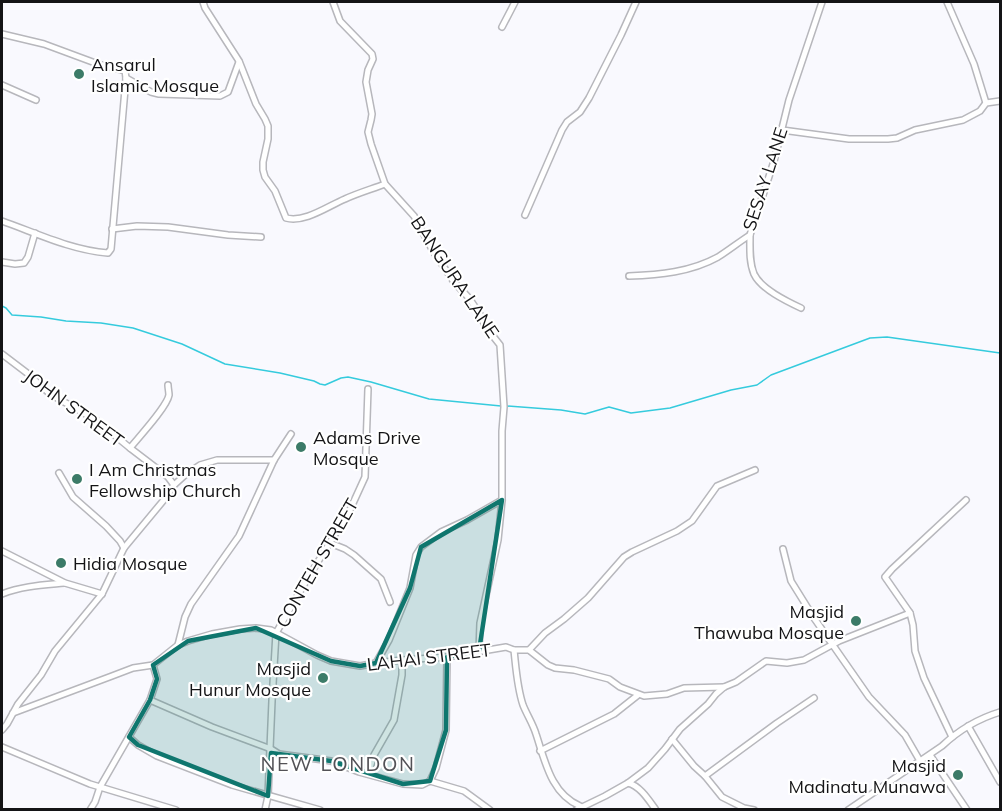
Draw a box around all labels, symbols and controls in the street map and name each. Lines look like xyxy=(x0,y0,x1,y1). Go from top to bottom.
place label: Ansarul Islamic Mosque xyxy=(91,53,219,97)
marker: Ansarul Islamic Mosque xyxy=(72,67,86,81)
street label: SESAY LANE xyxy=(738,124,792,234)
street label: BANGURA LANE xyxy=(406,212,504,342)
street label: JOHN STREET xyxy=(20,364,129,452)
place label: Adams Drive Mosque xyxy=(313,426,421,470)
marker: Adams Drive Mosque xyxy=(294,440,308,454)
place label: I Am Christmas Fellowship Church xyxy=(89,458,241,502)
marker: I Am Christmas Fellowship Church xyxy=(70,472,84,486)
street label: CONTEH STREET xyxy=(271,494,363,632)
place label: Hidia Mosque xyxy=(73,552,187,575)
marker: Hidia Mosque xyxy=(54,556,68,570)
place label: Masjid Thawuba Mosque xyxy=(694,600,844,644)
marker: Masjid Thawuba Mosque xyxy=(849,614,863,628)
street label: LAHAI STREET xyxy=(365,638,493,676)
place label: Masjid Hunur Mosque xyxy=(189,657,311,701)
marker: Masjid Hunur Mosque xyxy=(316,671,330,685)
district label: NEW LONDON xyxy=(261,751,415,776)
place label: Masjid Madinatu Munawa xyxy=(789,754,946,798)
marker: Masjid Madinatu Munawa xyxy=(951,768,965,782)

